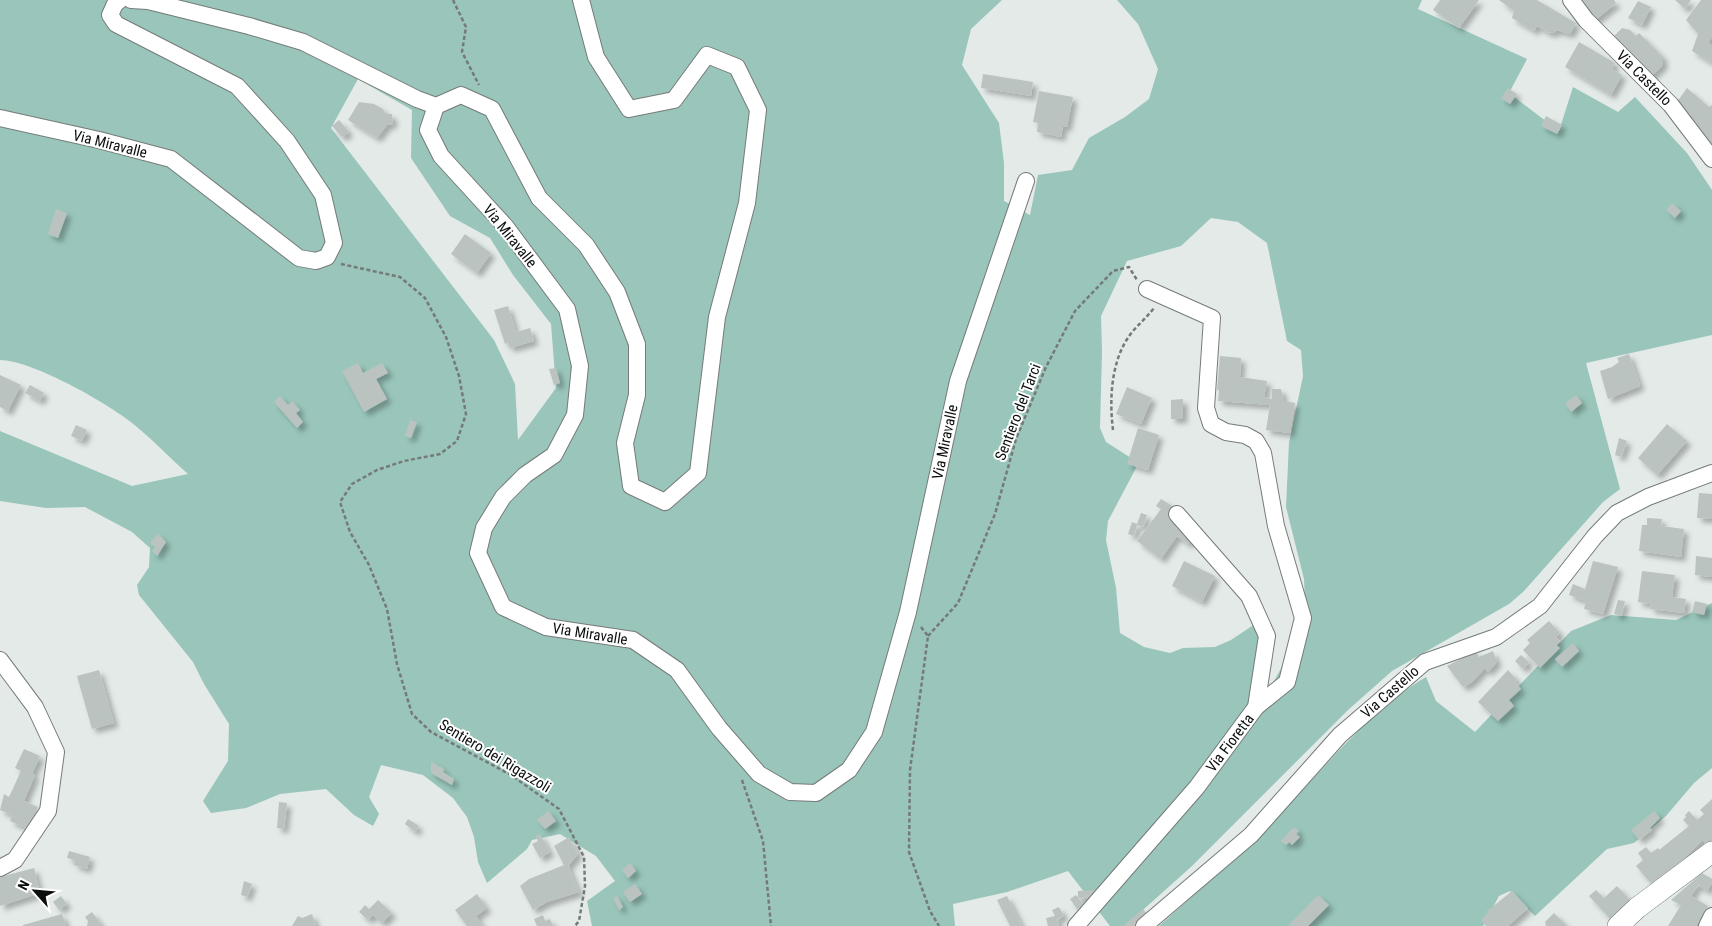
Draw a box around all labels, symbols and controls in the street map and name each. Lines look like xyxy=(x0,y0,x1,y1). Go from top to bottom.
street label: Via Castello xyxy=(1613,47,1675,109)
street label: Via Miravalle xyxy=(71,126,149,162)
street label: Via Miravalle xyxy=(479,201,541,271)
street label: Sentiero del Tarci xyxy=(991,361,1045,463)
street label: Via Miravalle xyxy=(928,403,962,481)
street label: Via Miravalle xyxy=(551,619,629,649)
street label: Via Castello xyxy=(1357,662,1423,722)
street label: Via Fioretta xyxy=(1202,710,1258,776)
street label: Sentiero dei Rigazzoli xyxy=(436,716,554,796)
north arrow xyxy=(10,866,60,916)
text: N xyxy=(14,878,32,893)

